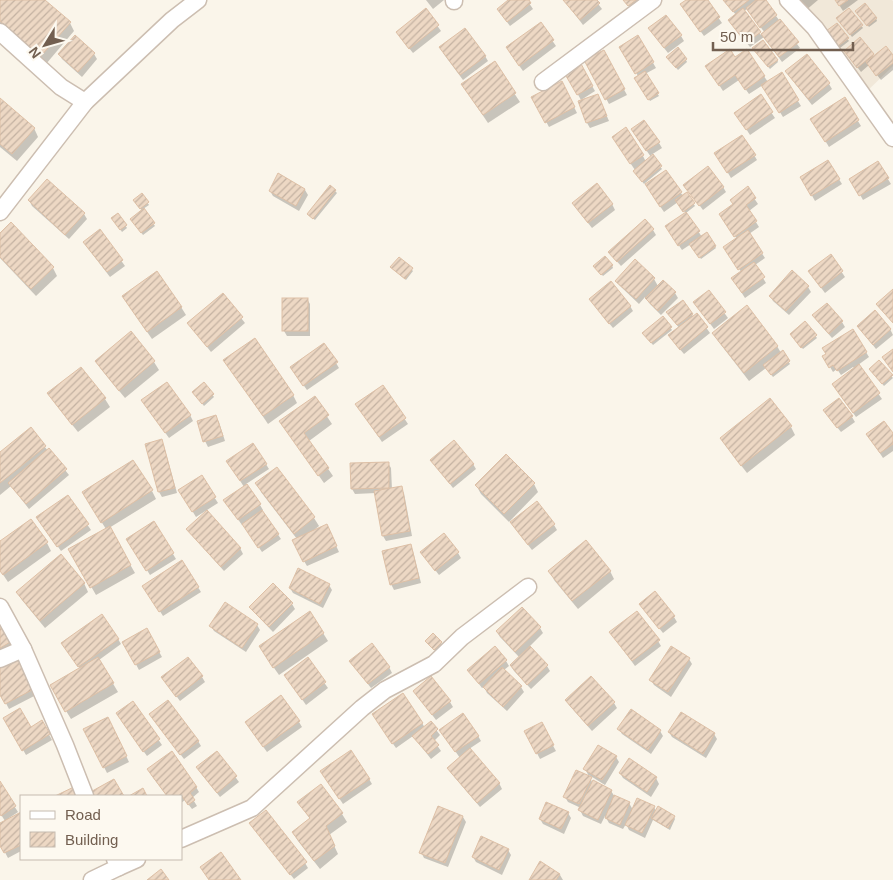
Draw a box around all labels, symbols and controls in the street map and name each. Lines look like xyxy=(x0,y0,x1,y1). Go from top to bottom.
north arrow xyxy=(20,20,70,70)
scale bar xyxy=(713,20,853,52)
text: 50 m xyxy=(720,28,753,45)
text: N xyxy=(25,44,44,62)
legend xyxy=(20,795,182,860)
text: Road xyxy=(65,806,101,823)
text: Building xyxy=(65,831,118,848)

